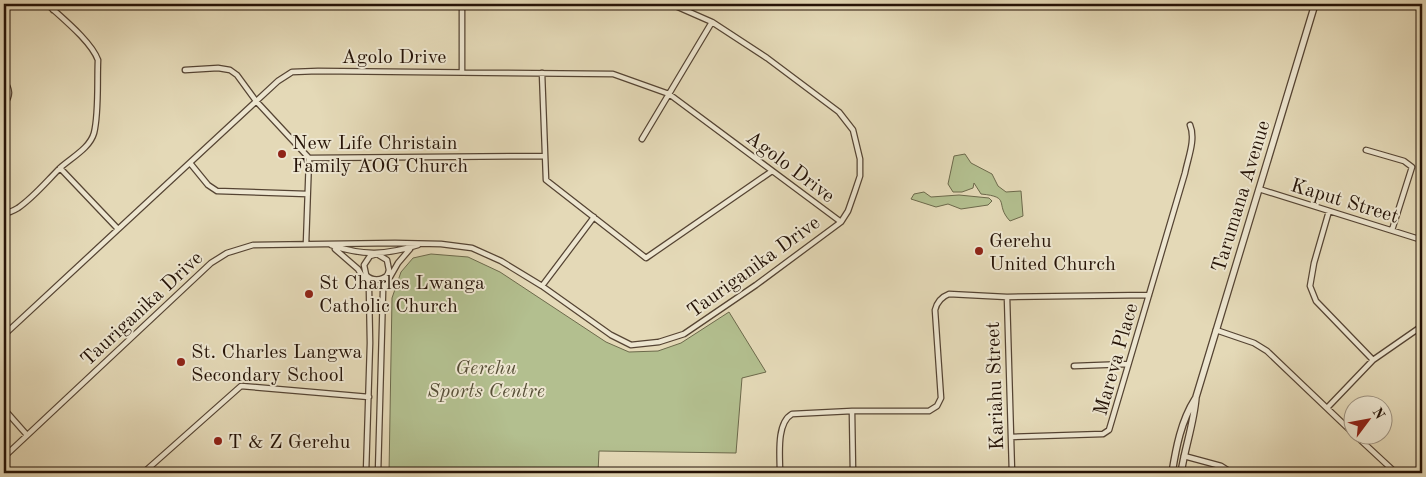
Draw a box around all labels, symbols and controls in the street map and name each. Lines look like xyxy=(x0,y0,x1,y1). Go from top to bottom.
street label: Agolo Drive xyxy=(342,48,446,68)
street label: Tarumana Avenue xyxy=(1209,118,1275,275)
street label: Agolo Drive xyxy=(742,128,838,207)
place label: New Life Christain Family AOG Church xyxy=(292,134,468,177)
marker: New Life Christain Family AOG Church xyxy=(276,148,288,160)
street label: Kaput Street xyxy=(1288,176,1401,228)
street label: Tauriganika Drive xyxy=(684,213,824,322)
place label: Gerehu United Church xyxy=(989,232,1116,275)
marker: Gerehu United Church xyxy=(973,245,985,257)
street label: Tauriganika Drive xyxy=(78,248,207,371)
place label: St Charles Lwanga Catholic Church xyxy=(319,274,485,317)
marker: St Charles Lwanga Catholic Church xyxy=(303,288,315,300)
street label: Mareva Place xyxy=(1091,301,1143,418)
street label: Kariahu Street xyxy=(984,321,1008,451)
place label: St. Charles Langwa Secondary School xyxy=(191,343,363,386)
marker: St. Charles Langwa Secondary School xyxy=(175,356,187,368)
park label: Gerehu Sports Centre xyxy=(427,359,545,402)
north arrow xyxy=(1344,394,1394,444)
text: N xyxy=(1369,405,1387,422)
place label: T & Z Gerehu xyxy=(228,433,351,453)
marker: T & Z Gerehu xyxy=(212,435,224,447)

